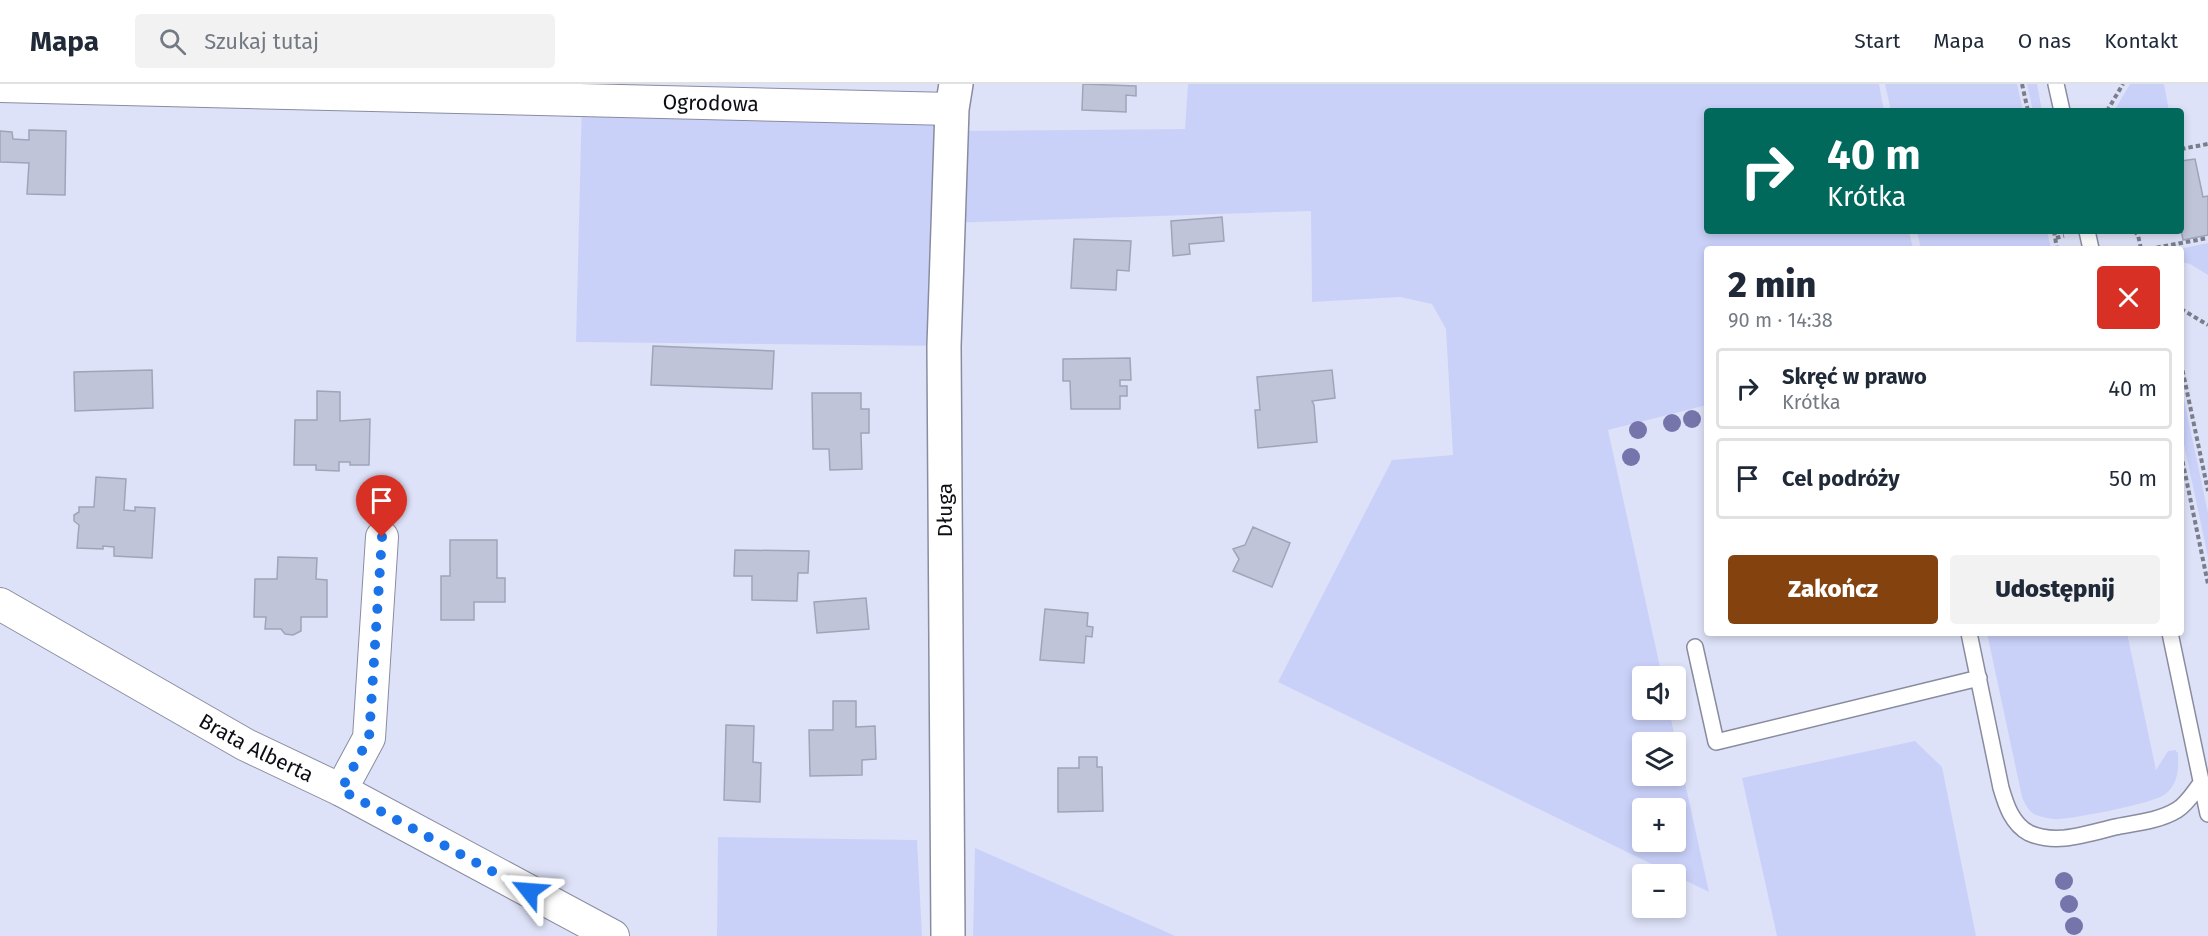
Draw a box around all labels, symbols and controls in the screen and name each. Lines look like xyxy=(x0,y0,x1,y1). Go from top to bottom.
search box xyxy=(135,14,555,68)
text: Mapa xyxy=(30,25,99,58)
icon: search xyxy=(156,25,189,58)
text: Szukaj tutaj xyxy=(204,28,319,55)
text: Start xyxy=(1854,28,1900,54)
text: Mapa xyxy=(1933,28,1985,54)
text: O nas xyxy=(2018,28,2071,54)
text: Kontakt xyxy=(2104,28,2178,54)
street label: Ogrodowa xyxy=(662,89,759,117)
text: 40 m xyxy=(1827,130,1921,180)
icon: right xyxy=(1728,132,1806,210)
text: Krótka xyxy=(1827,181,1906,213)
text: 2 min xyxy=(1728,263,1816,307)
button: close xyxy=(2097,266,2160,329)
text: 90 m · 14:38 xyxy=(1728,308,1833,332)
text: Skręć w prawo xyxy=(1782,363,1927,390)
icon: right xyxy=(1731,372,1764,405)
text: 40 m xyxy=(2108,375,2157,402)
text: Krótka xyxy=(1782,390,1841,414)
icon: arrive xyxy=(1731,462,1764,495)
text: Cel podróży xyxy=(1782,465,1900,492)
text: 50 m xyxy=(2109,465,2157,492)
pin xyxy=(356,475,407,537)
street label: Długa xyxy=(932,483,958,537)
icon: arrive xyxy=(365,484,398,517)
button: Zakończ xyxy=(1728,555,1938,624)
button: Udostępnij xyxy=(1950,555,2160,624)
map controls xyxy=(1632,666,1686,918)
button: sound xyxy=(1632,666,1686,720)
street label: Brata Alberta xyxy=(194,708,318,788)
button: layers xyxy=(1632,732,1686,786)
button: + xyxy=(1632,798,1686,852)
position arrow xyxy=(497,859,561,923)
button: − xyxy=(1632,864,1686,918)

